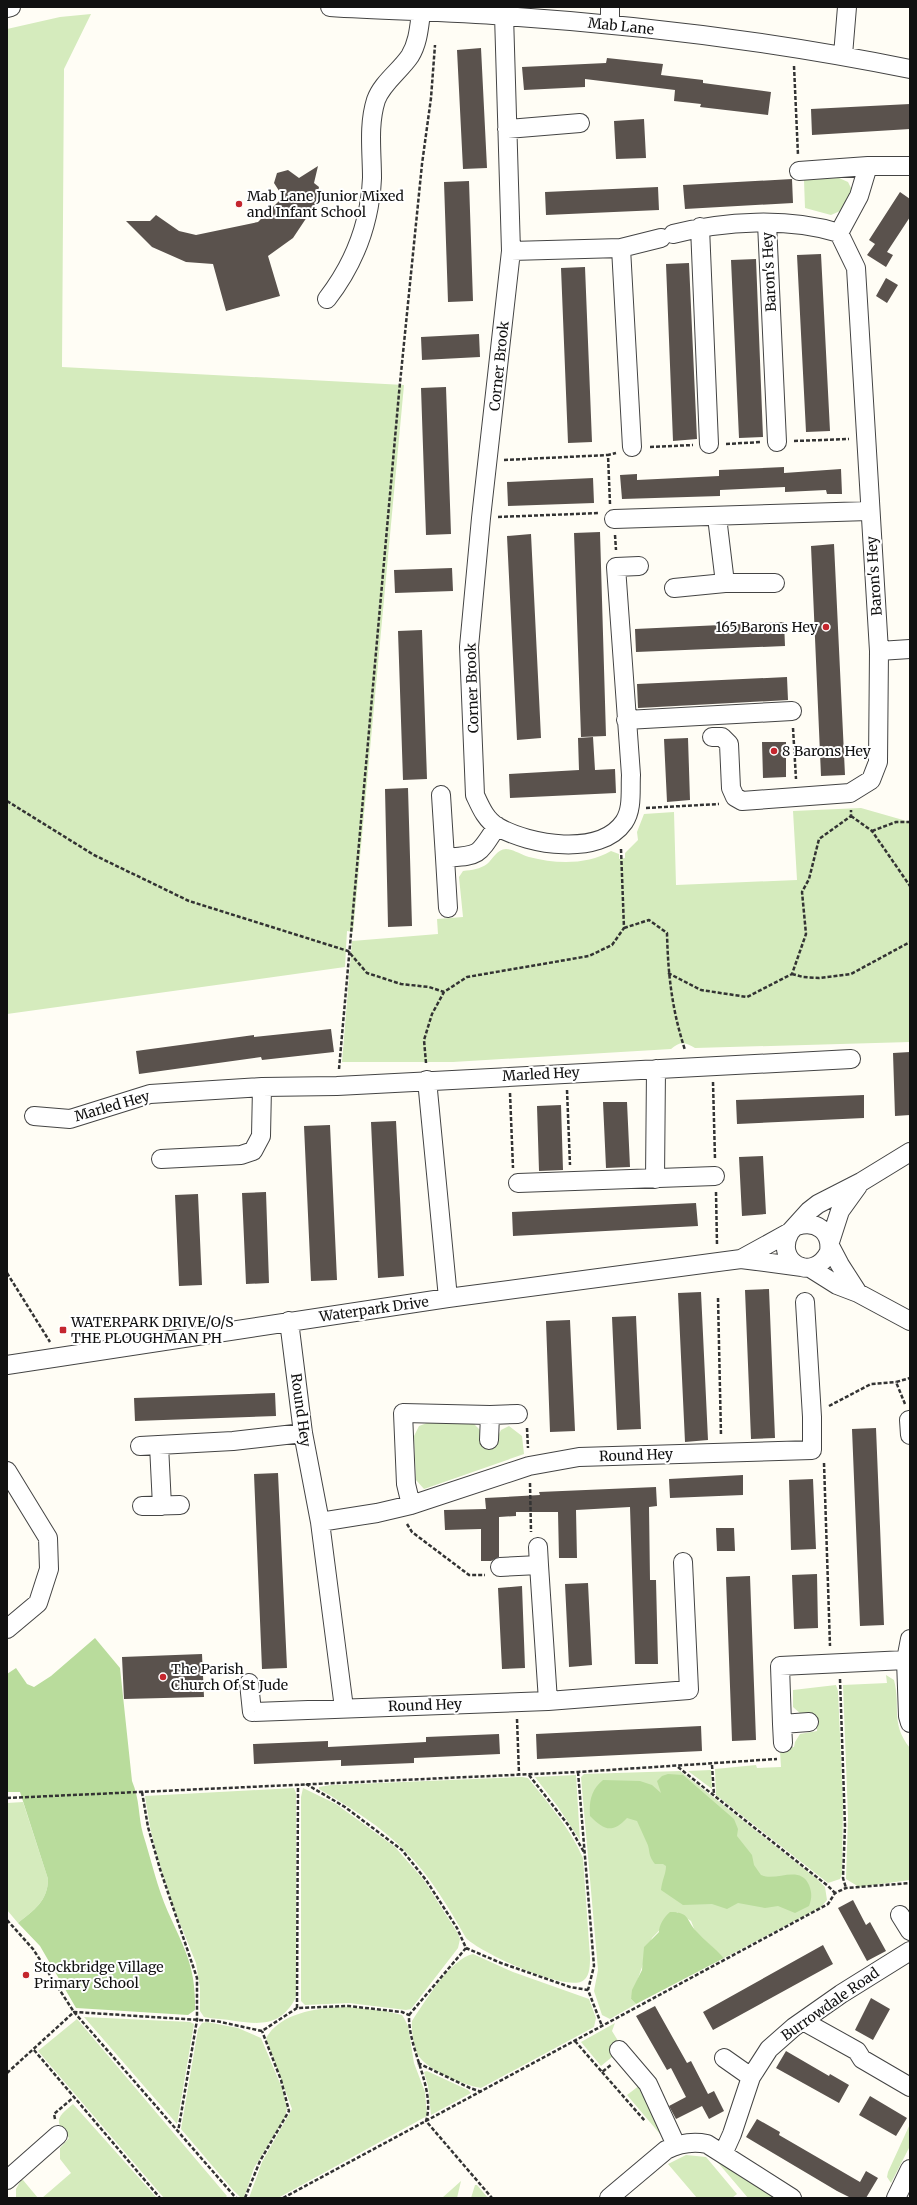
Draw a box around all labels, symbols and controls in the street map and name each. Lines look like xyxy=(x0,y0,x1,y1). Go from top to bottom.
street label: Mab Lane xyxy=(587,14,655,38)
place label: Mab Lane Junior Mixed and Infant School xyxy=(247,187,404,221)
marker: Mab Lane Junior Mixed and Infant School xyxy=(234,199,244,209)
street label: Baron's Hey xyxy=(758,231,780,312)
street label: Corner Brook xyxy=(485,320,513,412)
street label: Baron's Hey xyxy=(862,535,886,616)
place label: 165 Barons Hey xyxy=(716,618,819,636)
marker: 165 Barons Hey xyxy=(821,622,831,632)
street label: Corner Brook xyxy=(461,642,483,733)
place label: 8 Barons Hey xyxy=(782,742,872,760)
marker: 8 Barons Hey xyxy=(769,746,779,756)
street label: Marled Hey xyxy=(502,1063,581,1085)
street label: Marled Hey xyxy=(72,1086,152,1125)
street label: Waterpark Drive xyxy=(317,1292,430,1326)
place label: WATERPARK DRIVE/O/S THE PLOUGHMAN PH xyxy=(70,1313,234,1347)
marker: WATERPARK DRIVE/O/S THE PLOUGHMAN PH xyxy=(58,1325,68,1335)
street label: Round Hey xyxy=(287,1372,315,1449)
street label: Round Hey xyxy=(599,1445,674,1465)
place label: The Parish Church Of St Jude xyxy=(171,1660,288,1694)
marker: The Parish Church Of St Jude xyxy=(158,1672,168,1682)
street label: Round Hey xyxy=(388,1695,463,1715)
place label: Stockbridge Village Primary School xyxy=(34,1958,164,1992)
street label: Burrowdale Road xyxy=(778,1963,883,2044)
marker: Stockbridge Village Primary School xyxy=(21,1970,31,1980)

